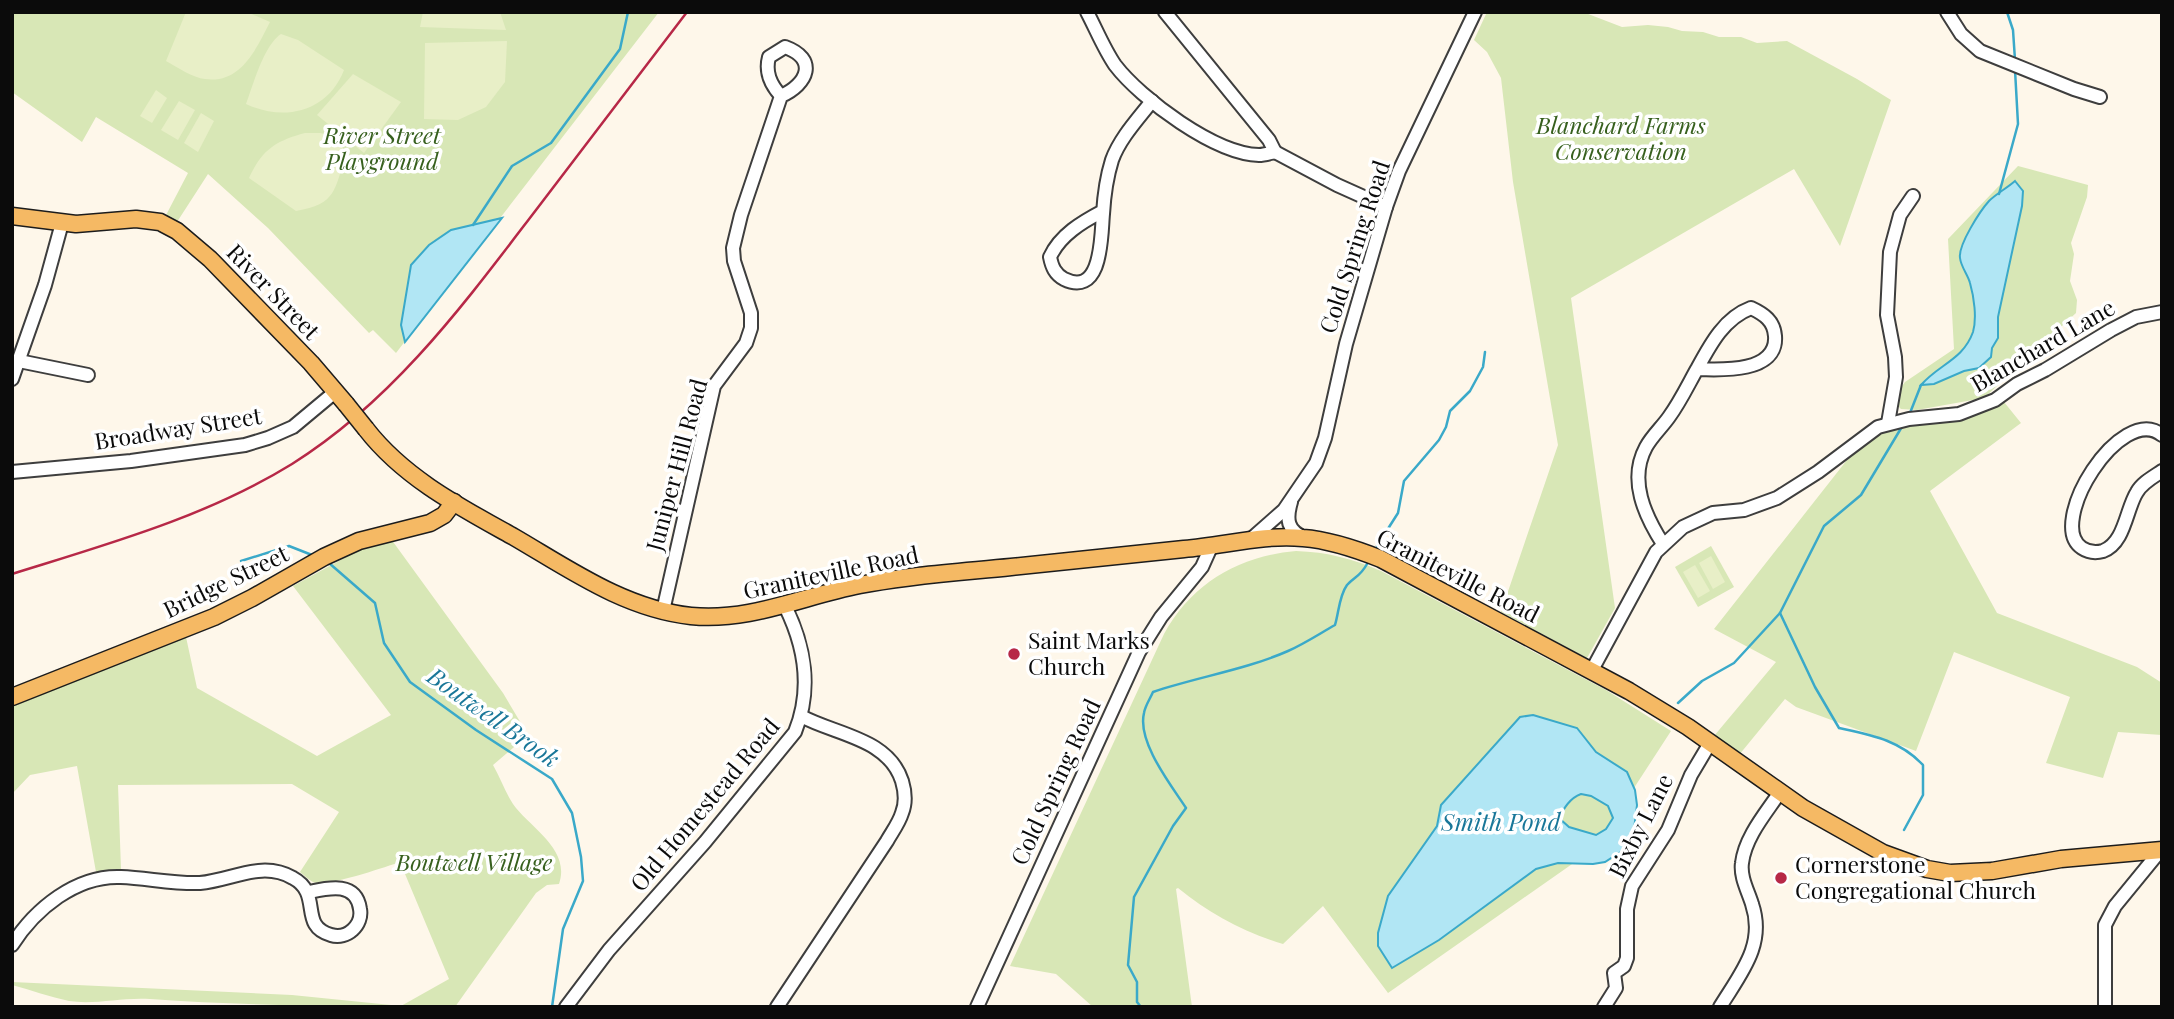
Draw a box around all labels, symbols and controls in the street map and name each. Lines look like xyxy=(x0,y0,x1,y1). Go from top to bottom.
park label: Blanchard Farms Conservation xyxy=(1535,109,1706,166)
park label: River Street Playground xyxy=(322,119,442,176)
street label: Cold Spring Road xyxy=(1311,156,1396,337)
street label: River Street xyxy=(221,236,328,346)
street label: Blanchard Lane xyxy=(1965,291,2120,398)
street label: Juniper Hill Road xyxy=(637,375,713,555)
street label: Broadway Street xyxy=(92,399,264,456)
street label: Graniteville Road xyxy=(1372,520,1545,629)
street label: Bridge Street xyxy=(158,537,294,624)
street label: Graniteville Road xyxy=(740,538,921,605)
place label: Saint Marks Church xyxy=(1028,624,1150,681)
marker: Saint Marks Church xyxy=(1006,646,1022,662)
water label: Boutwell Brook xyxy=(421,658,567,774)
street label: Cold Spring Road xyxy=(1003,693,1107,870)
street label: Old Homestead Road xyxy=(622,711,785,897)
street label: Bixby Lane xyxy=(1600,768,1679,883)
water label: Smith Pond xyxy=(1440,805,1562,837)
park label: Boutwell Village xyxy=(395,846,552,877)
place label: Cornerstone Congregational Church xyxy=(1795,848,2036,905)
marker: Cornerstone Congregational Church xyxy=(1773,870,1789,886)

